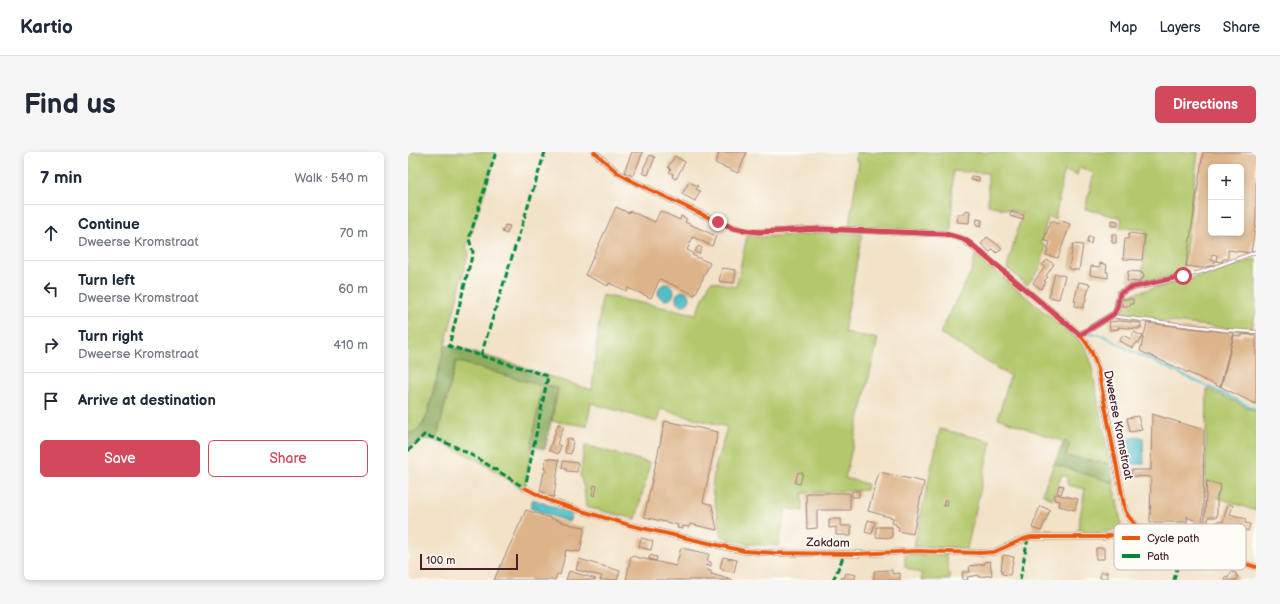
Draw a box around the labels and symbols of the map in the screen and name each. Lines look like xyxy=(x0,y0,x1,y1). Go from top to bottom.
route end xyxy=(709,213,727,231)
route start xyxy=(1174,267,1192,285)
street label: Dweerse Kromstraat xyxy=(1100,369,1136,481)
legend xyxy=(1114,524,1246,570)
text: Cycle path xyxy=(1147,532,1199,545)
street label: Zakdam xyxy=(805,535,850,551)
text: Path xyxy=(1147,550,1169,563)
scale bar xyxy=(420,552,518,571)

